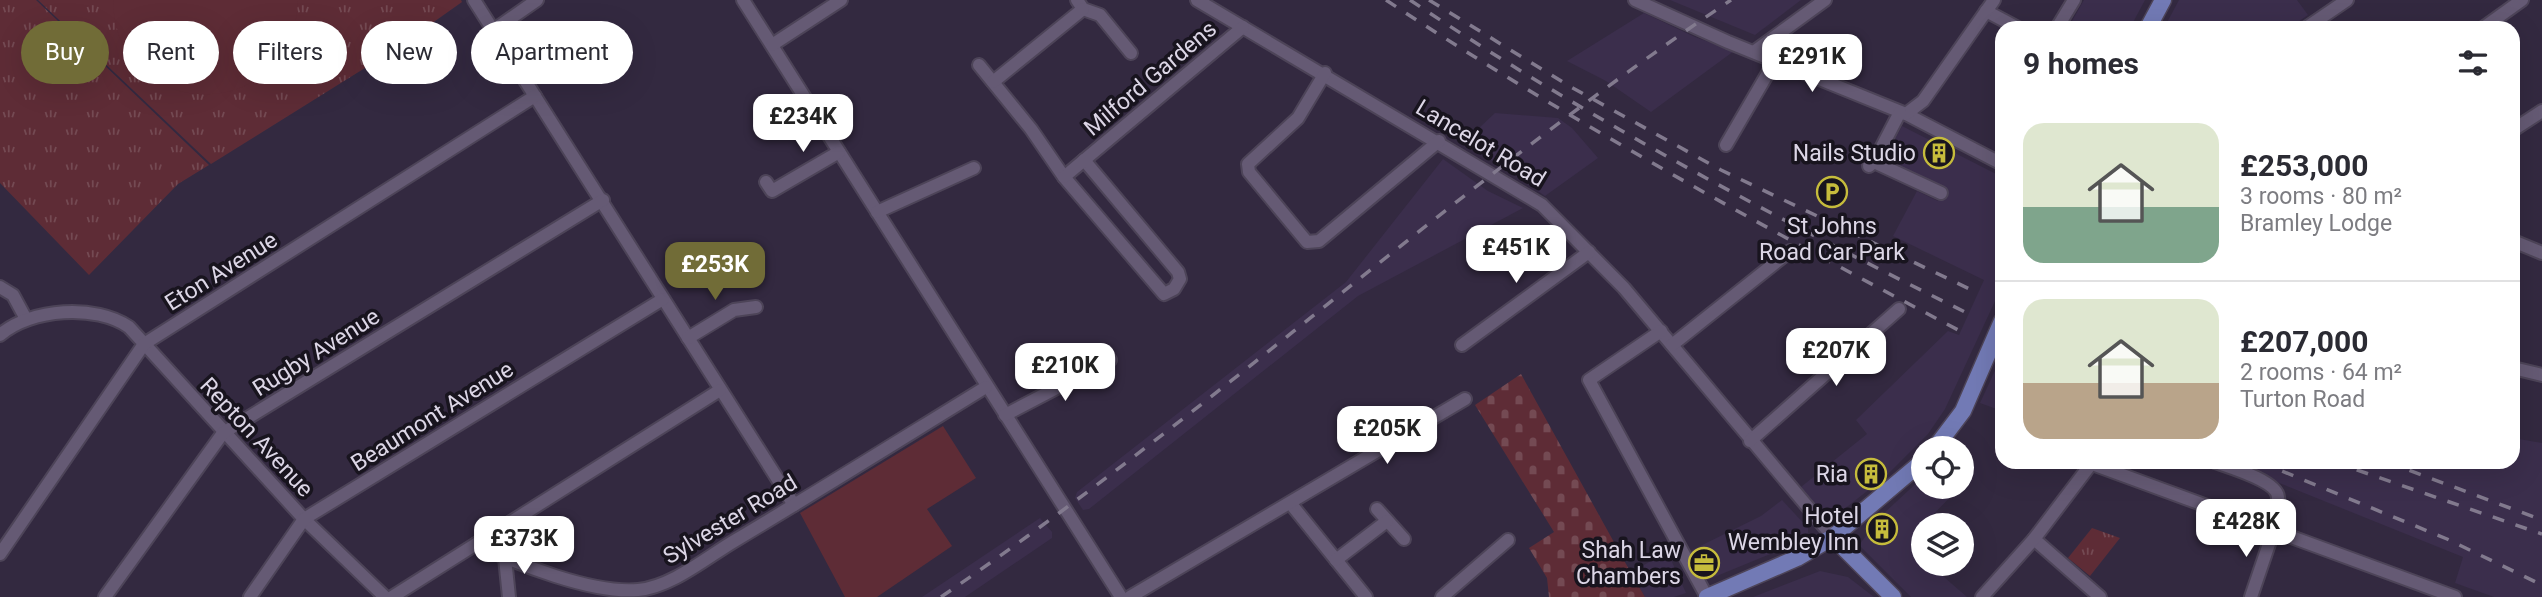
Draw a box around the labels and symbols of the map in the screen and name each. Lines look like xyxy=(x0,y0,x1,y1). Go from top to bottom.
street label: Milford Gardens xyxy=(1079,15,1222,141)
pin: £291K xyxy=(1763,34,1861,94)
pin: £234K xyxy=(754,94,852,154)
street label: Lancelot Road xyxy=(1411,94,1551,193)
building icon: Nails Studio xyxy=(1922,136,1956,170)
place label: Nails Studio xyxy=(1793,140,1916,167)
parking icon: St Johns Road Car Park xyxy=(1815,175,1849,209)
place label: St Johns Road Car Park xyxy=(1759,213,1905,266)
street label: Eton Avenue xyxy=(160,226,282,317)
pin: £451K xyxy=(1467,226,1565,285)
pin: £253K xyxy=(666,243,764,302)
street label: Rugby Avenue xyxy=(248,303,385,402)
pin: £207K xyxy=(1787,328,1885,388)
pin: £210K xyxy=(1016,344,1114,403)
street label: Beaumont Avenue xyxy=(346,356,518,477)
street label: Repton Avenue xyxy=(194,372,319,503)
pin: £205K xyxy=(1338,406,1436,466)
building icon: Ria xyxy=(1854,457,1888,491)
place label: Ria xyxy=(1816,461,1848,488)
street label: Sylvester Road xyxy=(659,469,802,570)
pin: £428K xyxy=(2197,500,2295,559)
place label: Hotel Wembley Inn xyxy=(1728,503,1859,556)
building icon: Hotel Wembley Inn xyxy=(1865,512,1899,546)
pin: £373K xyxy=(475,516,573,576)
place label: Shah Law Chambers xyxy=(1576,537,1681,590)
office icon: Shah Law Chambers xyxy=(1687,546,1721,580)

